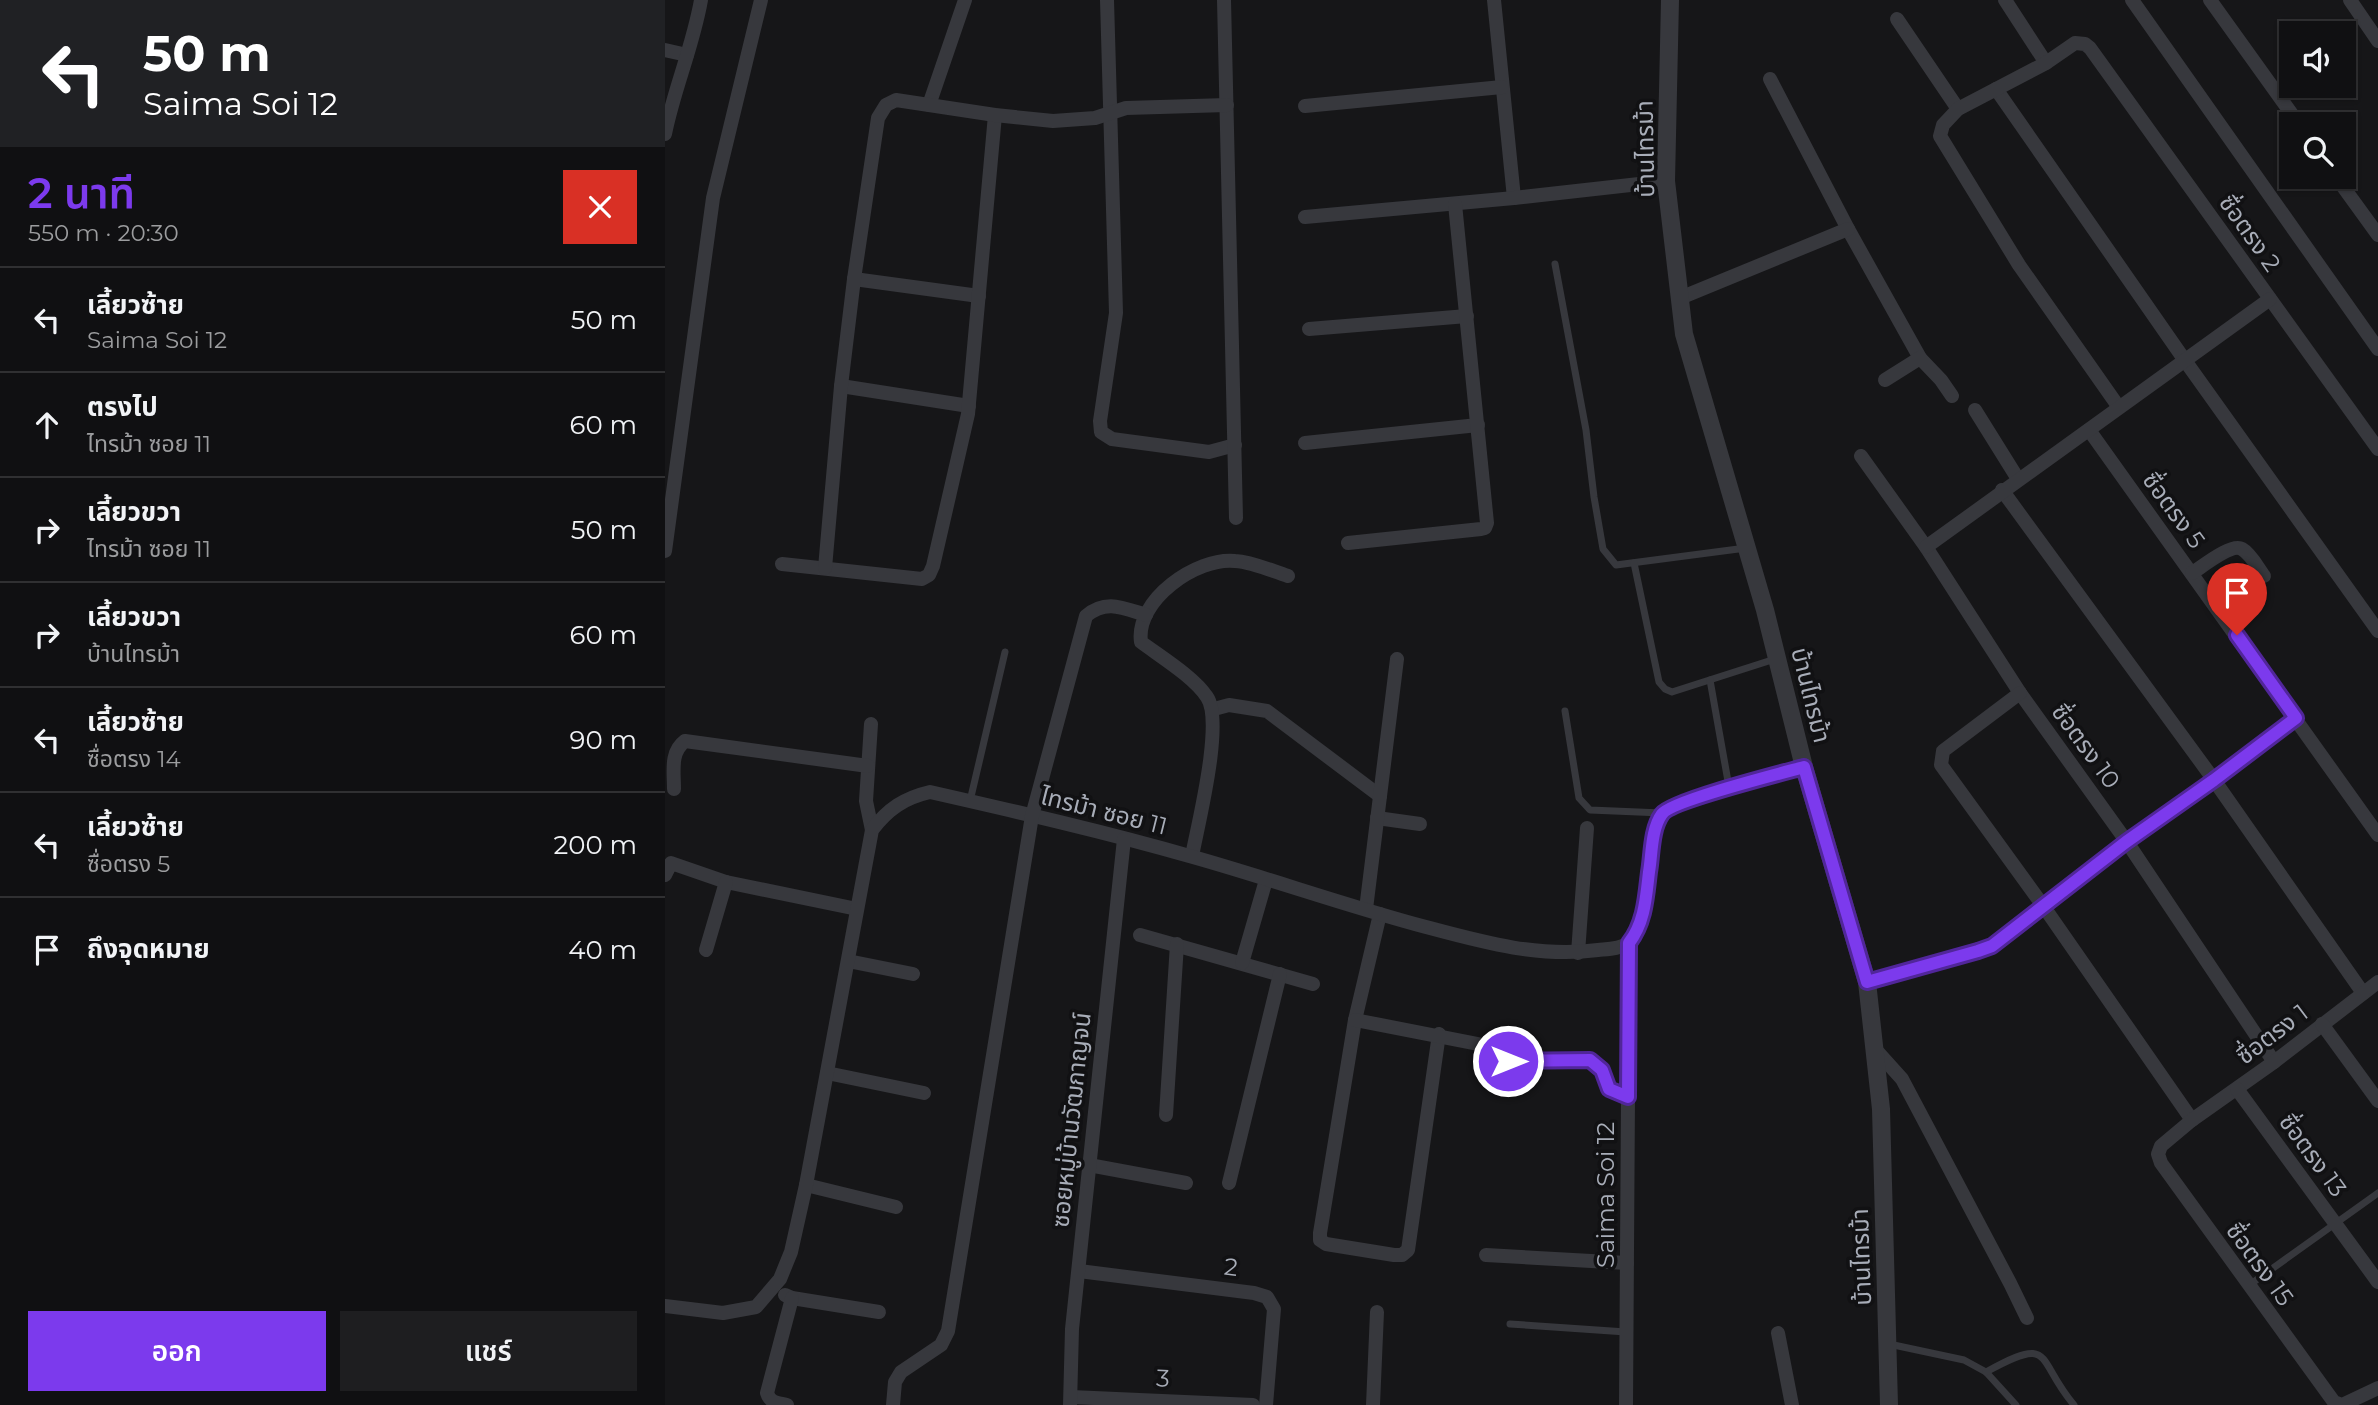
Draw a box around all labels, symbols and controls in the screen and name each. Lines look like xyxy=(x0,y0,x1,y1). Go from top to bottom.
map controls xyxy=(2279,21,2356,189)
button: sound xyxy=(2279,21,2356,98)
text: 50 m xyxy=(143,24,271,83)
icon: left xyxy=(28,28,119,119)
text: Saima Soi 12 xyxy=(143,84,338,123)
street label: บ้านไทรม้า xyxy=(1630,100,1660,198)
button: search xyxy=(2279,112,2356,189)
text: 2 นาที xyxy=(28,167,135,219)
button: close xyxy=(563,170,637,244)
street label: ซื่อตรง 2 xyxy=(2213,188,2288,277)
text: 550 m · 20:30 xyxy=(28,219,179,247)
text: เลี้ยวซ้าย xyxy=(87,289,184,321)
icon: left xyxy=(28,301,66,339)
text: 50 m xyxy=(571,304,637,336)
text: Saima Soi 12 xyxy=(87,326,227,354)
text: ตรงไป xyxy=(87,391,158,423)
icon: ahead xyxy=(28,406,66,444)
text: 60 m xyxy=(570,409,637,441)
text: ไทรม้า ซอย 11 xyxy=(87,430,211,458)
street label: ซื่อตรง 5 xyxy=(2137,465,2213,554)
text: เลี้ยวขวา xyxy=(87,496,181,528)
icon: right xyxy=(28,511,66,549)
text: 50 m xyxy=(571,514,637,546)
text: ไทรม้า ซอย 11 xyxy=(87,535,211,563)
pin xyxy=(2207,563,2267,635)
icon: arrive xyxy=(2218,574,2256,612)
text: เลี้ยวขวา xyxy=(87,601,181,633)
icon: right xyxy=(28,616,66,654)
text: 60 m xyxy=(570,619,637,651)
text: บ้านไทรม้า xyxy=(87,640,180,668)
street label: บ้านไทรม้า xyxy=(1785,644,1837,746)
street label: ซื่อตรง 10 xyxy=(2046,697,2128,794)
text: เลี้ยวซ้าย xyxy=(87,706,184,738)
icon: left xyxy=(28,721,66,759)
text: 90 m xyxy=(570,724,637,756)
text: ซื่อตรง 14 xyxy=(87,745,181,773)
street label: ไทรม้า ซอย 11 xyxy=(1037,781,1170,841)
text: เลี้ยวซ้าย xyxy=(87,811,184,843)
icon: left xyxy=(28,826,66,864)
text: 200 m xyxy=(553,829,637,861)
text: ซื่อตรง 5 xyxy=(87,850,170,878)
icon: arrive xyxy=(28,931,66,969)
text: ถึงจุดหมาย xyxy=(87,933,210,965)
text: 40 m xyxy=(568,934,637,966)
street label: ซื่อตรง 1 xyxy=(2229,996,2313,1070)
street label: ซอยหมู่บ้านวัฒกาญจน์ xyxy=(1045,1011,1098,1229)
position arrow xyxy=(1471,1024,1545,1098)
street label: ซื่อตรง 13 xyxy=(2273,1107,2354,1202)
street label: Saima Soi 12 xyxy=(1591,1122,1620,1268)
street label: บ้านไทรม้า xyxy=(1845,1208,1877,1306)
street label: ซื่อตรง 15 xyxy=(2220,1216,2301,1311)
street label: 2 xyxy=(1222,1252,1240,1282)
button: ออก xyxy=(28,1311,326,1391)
button: แชร์ xyxy=(340,1311,637,1391)
street label: 3 xyxy=(1155,1363,1171,1393)

